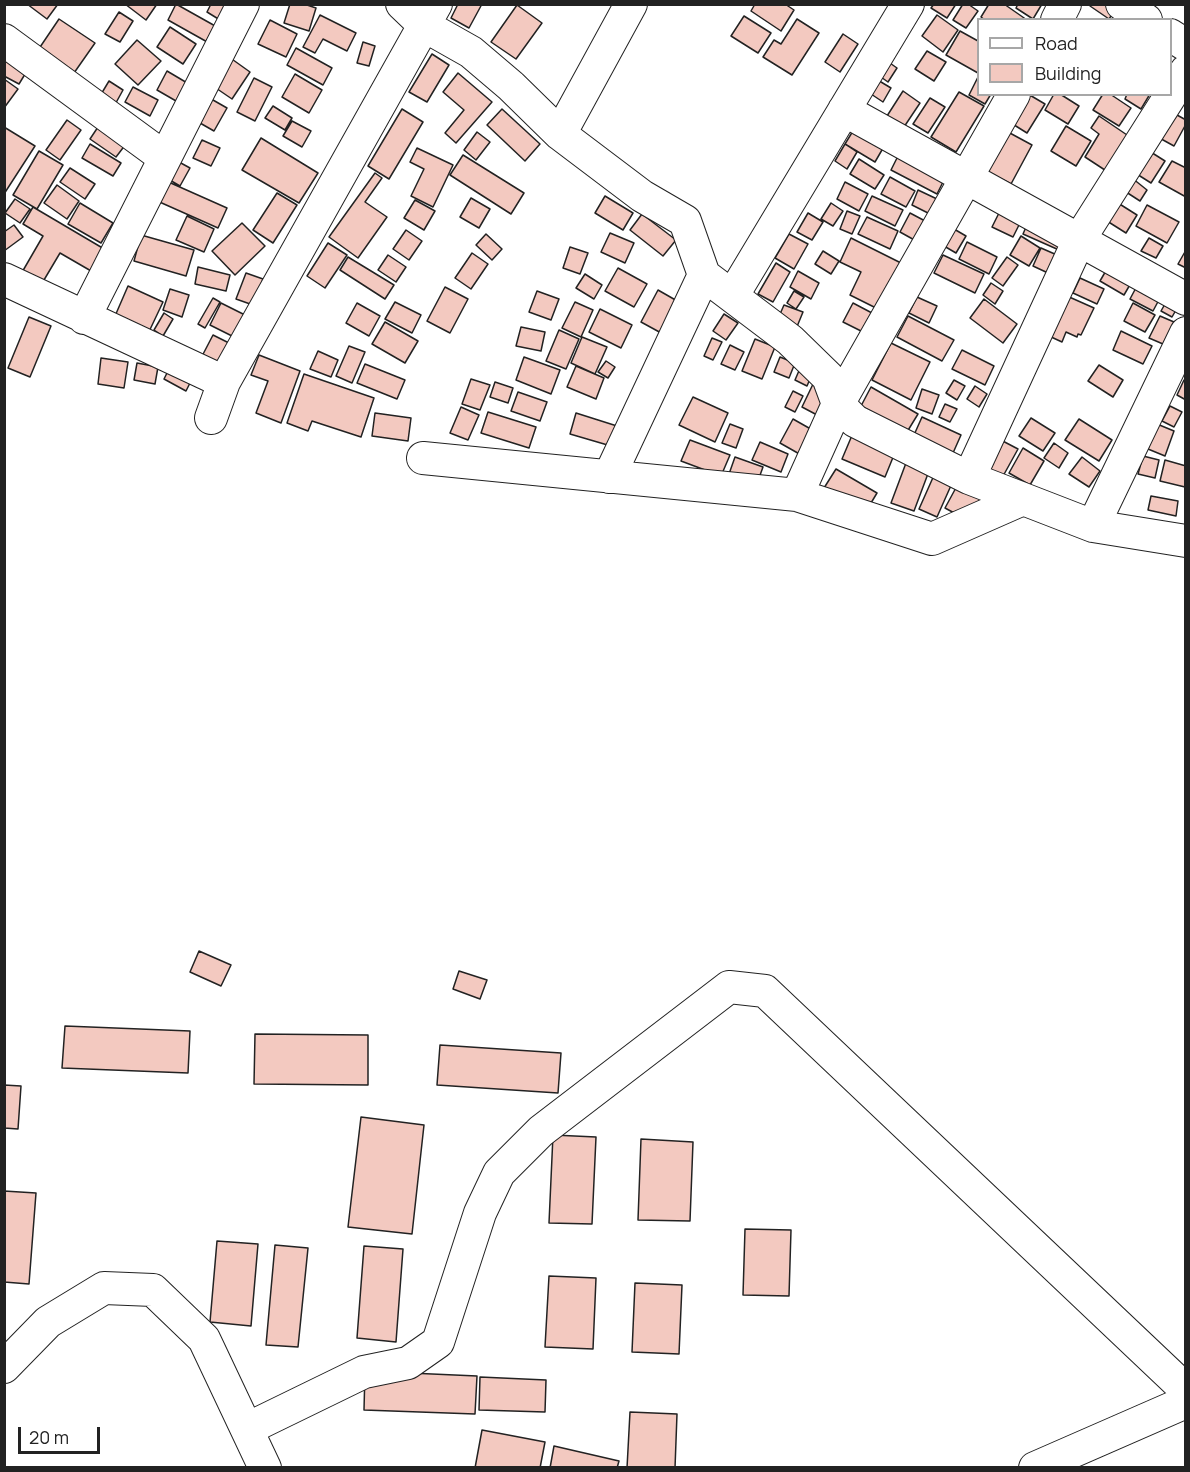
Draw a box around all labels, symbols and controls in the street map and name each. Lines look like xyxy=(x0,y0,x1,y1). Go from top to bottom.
legend xyxy=(977,18,1172,96)
text: Road xyxy=(1035,31,1078,55)
text: Building xyxy=(1035,61,1101,85)
scale bar xyxy=(21,1415,104,1453)
text: 20 m xyxy=(29,1425,69,1449)

